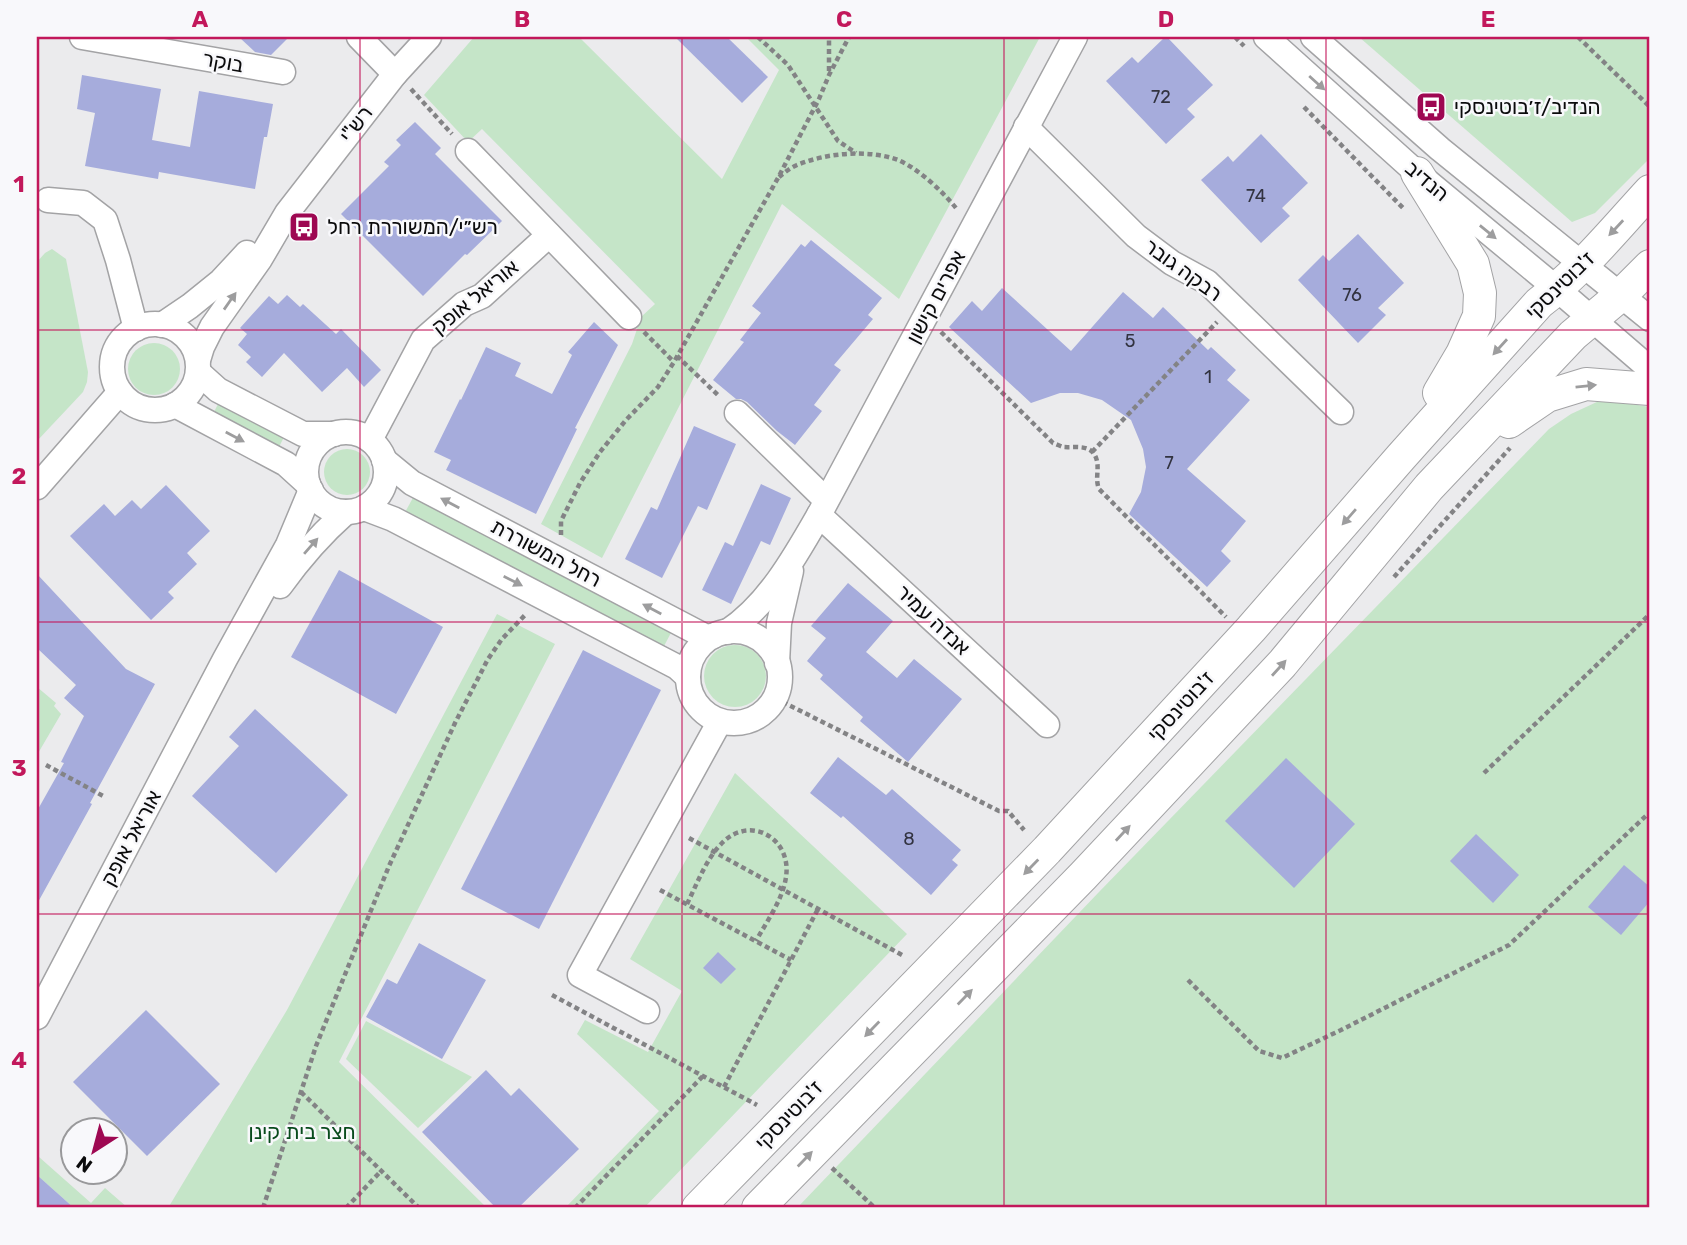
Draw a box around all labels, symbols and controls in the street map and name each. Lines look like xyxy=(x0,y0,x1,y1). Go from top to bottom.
text: A xyxy=(192,5,209,33)
text: B xyxy=(514,5,530,33)
text: C xyxy=(836,5,852,33)
text: D xyxy=(1158,5,1174,33)
text: E xyxy=(1481,5,1495,33)
street label: בוקר xyxy=(201,46,245,77)
one-way arrow xyxy=(1308,74,1325,90)
house number: 72 xyxy=(1151,86,1171,108)
bus stop icon: הנדיב/ז׳בוטינסקי xyxy=(1414,90,1448,124)
place label: הנדיב/ז׳בוטינסקי xyxy=(1454,94,1600,119)
street label: רש"י xyxy=(334,101,377,147)
street label: הנדיב xyxy=(1400,155,1454,206)
text: 1 xyxy=(13,170,25,198)
house number: 74 xyxy=(1246,185,1266,207)
bus stop icon: רש״י/המשוררת רחל xyxy=(287,210,321,244)
place label: רש״י/המשוררת רחל xyxy=(327,214,498,239)
one-way arrow xyxy=(1609,219,1625,236)
one-way arrow xyxy=(1479,224,1496,239)
street label: רבקה גובר xyxy=(1139,233,1227,306)
street label: ז'בוטינסקי xyxy=(1520,245,1600,324)
street label: אפרים קישון xyxy=(901,246,971,348)
street label: אוריאל אופק xyxy=(426,254,523,339)
house number: 76 xyxy=(1342,284,1362,306)
one-way arrow xyxy=(222,292,236,310)
house number: 5 xyxy=(1125,330,1135,352)
one-way arrow xyxy=(1493,338,1508,355)
house number: 1 xyxy=(1204,366,1212,388)
one-way arrow xyxy=(1575,380,1597,391)
one-way arrow xyxy=(225,431,245,443)
house number: 7 xyxy=(1164,452,1174,474)
text: 2 xyxy=(12,462,26,490)
one-way arrow xyxy=(440,497,460,509)
one-way arrow xyxy=(1342,508,1357,525)
street label: רחל המשוררת xyxy=(487,513,606,592)
one-way arrow xyxy=(303,537,319,555)
one-way arrow xyxy=(503,576,523,587)
street label: אנדה עמיר xyxy=(891,579,975,660)
one-way arrow xyxy=(642,603,662,614)
one-way arrow xyxy=(1270,659,1286,676)
street label: ז'בוטינסקי xyxy=(1142,665,1219,746)
text: 3 xyxy=(11,754,27,782)
street label: אוריאל אופק xyxy=(95,786,166,890)
one-way arrow xyxy=(1115,824,1131,842)
house number: 8 xyxy=(903,828,915,850)
one-way arrow xyxy=(1023,858,1040,875)
one-way arrow xyxy=(956,989,972,1006)
one-way arrow xyxy=(864,1021,881,1038)
text: 4 xyxy=(11,1046,27,1074)
street label: ז'בוטינסקי xyxy=(749,1075,828,1155)
north arrow xyxy=(60,1116,130,1186)
park label: חצר בית קינן xyxy=(248,1119,356,1144)
text: N xyxy=(72,1151,97,1178)
one-way arrow xyxy=(797,1151,814,1168)

